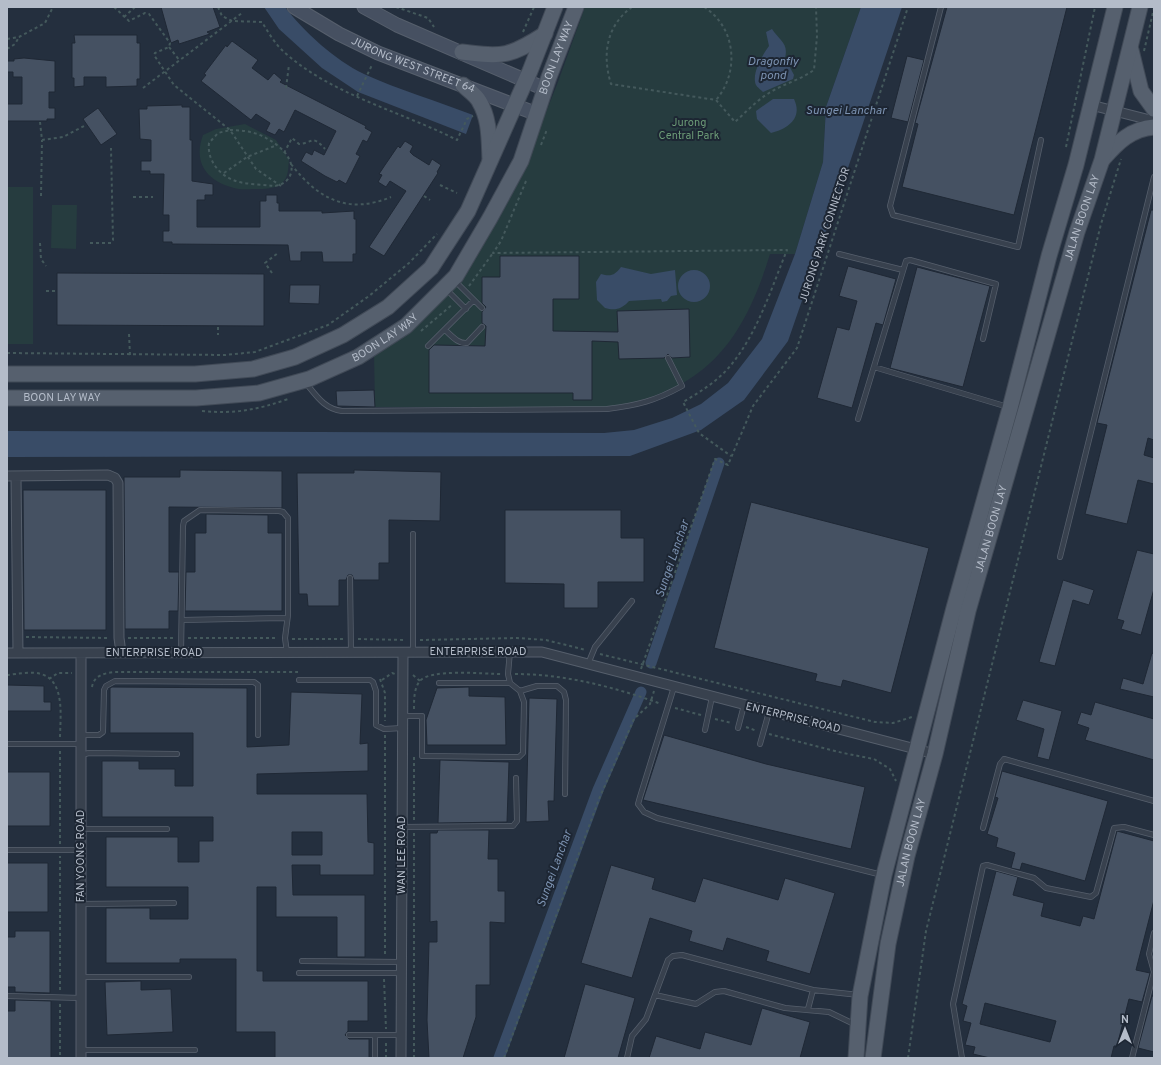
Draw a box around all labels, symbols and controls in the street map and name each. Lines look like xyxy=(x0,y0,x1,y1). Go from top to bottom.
street label: BOON LAY WAY xyxy=(537,19,577,96)
street label: JURONG WEST STREET 64 xyxy=(349,34,477,97)
water label: Dragonfly pond xyxy=(748,54,799,84)
water label: Sungei Lanchar xyxy=(806,103,888,119)
park label: Jurong Central Park xyxy=(659,116,720,143)
street label: JURONG PARK CONNECTOR xyxy=(796,165,854,305)
street label: JALAN BOON LAY xyxy=(1062,173,1103,263)
street label: BOON LAY WAY xyxy=(350,311,421,366)
street label: BOON LAY WAY xyxy=(23,391,101,405)
street label: JALAN BOON LAY xyxy=(972,484,1011,574)
water label: Sungei Lanchar xyxy=(652,517,694,600)
street label: ENTERPRISE ROAD xyxy=(429,645,527,659)
street label: ENTERPRISE ROAD xyxy=(105,646,203,660)
street label: ENTERPRISE ROAD xyxy=(744,699,842,737)
street label: JALAN BOON LAY xyxy=(894,797,929,888)
street label: FAN YOONG ROAD xyxy=(74,810,88,902)
street label: WAN LEE ROAD xyxy=(395,816,409,894)
water label: Sungei Lanchar xyxy=(534,827,577,910)
north arrow xyxy=(1105,1009,1145,1049)
text: N xyxy=(1121,1013,1129,1027)

